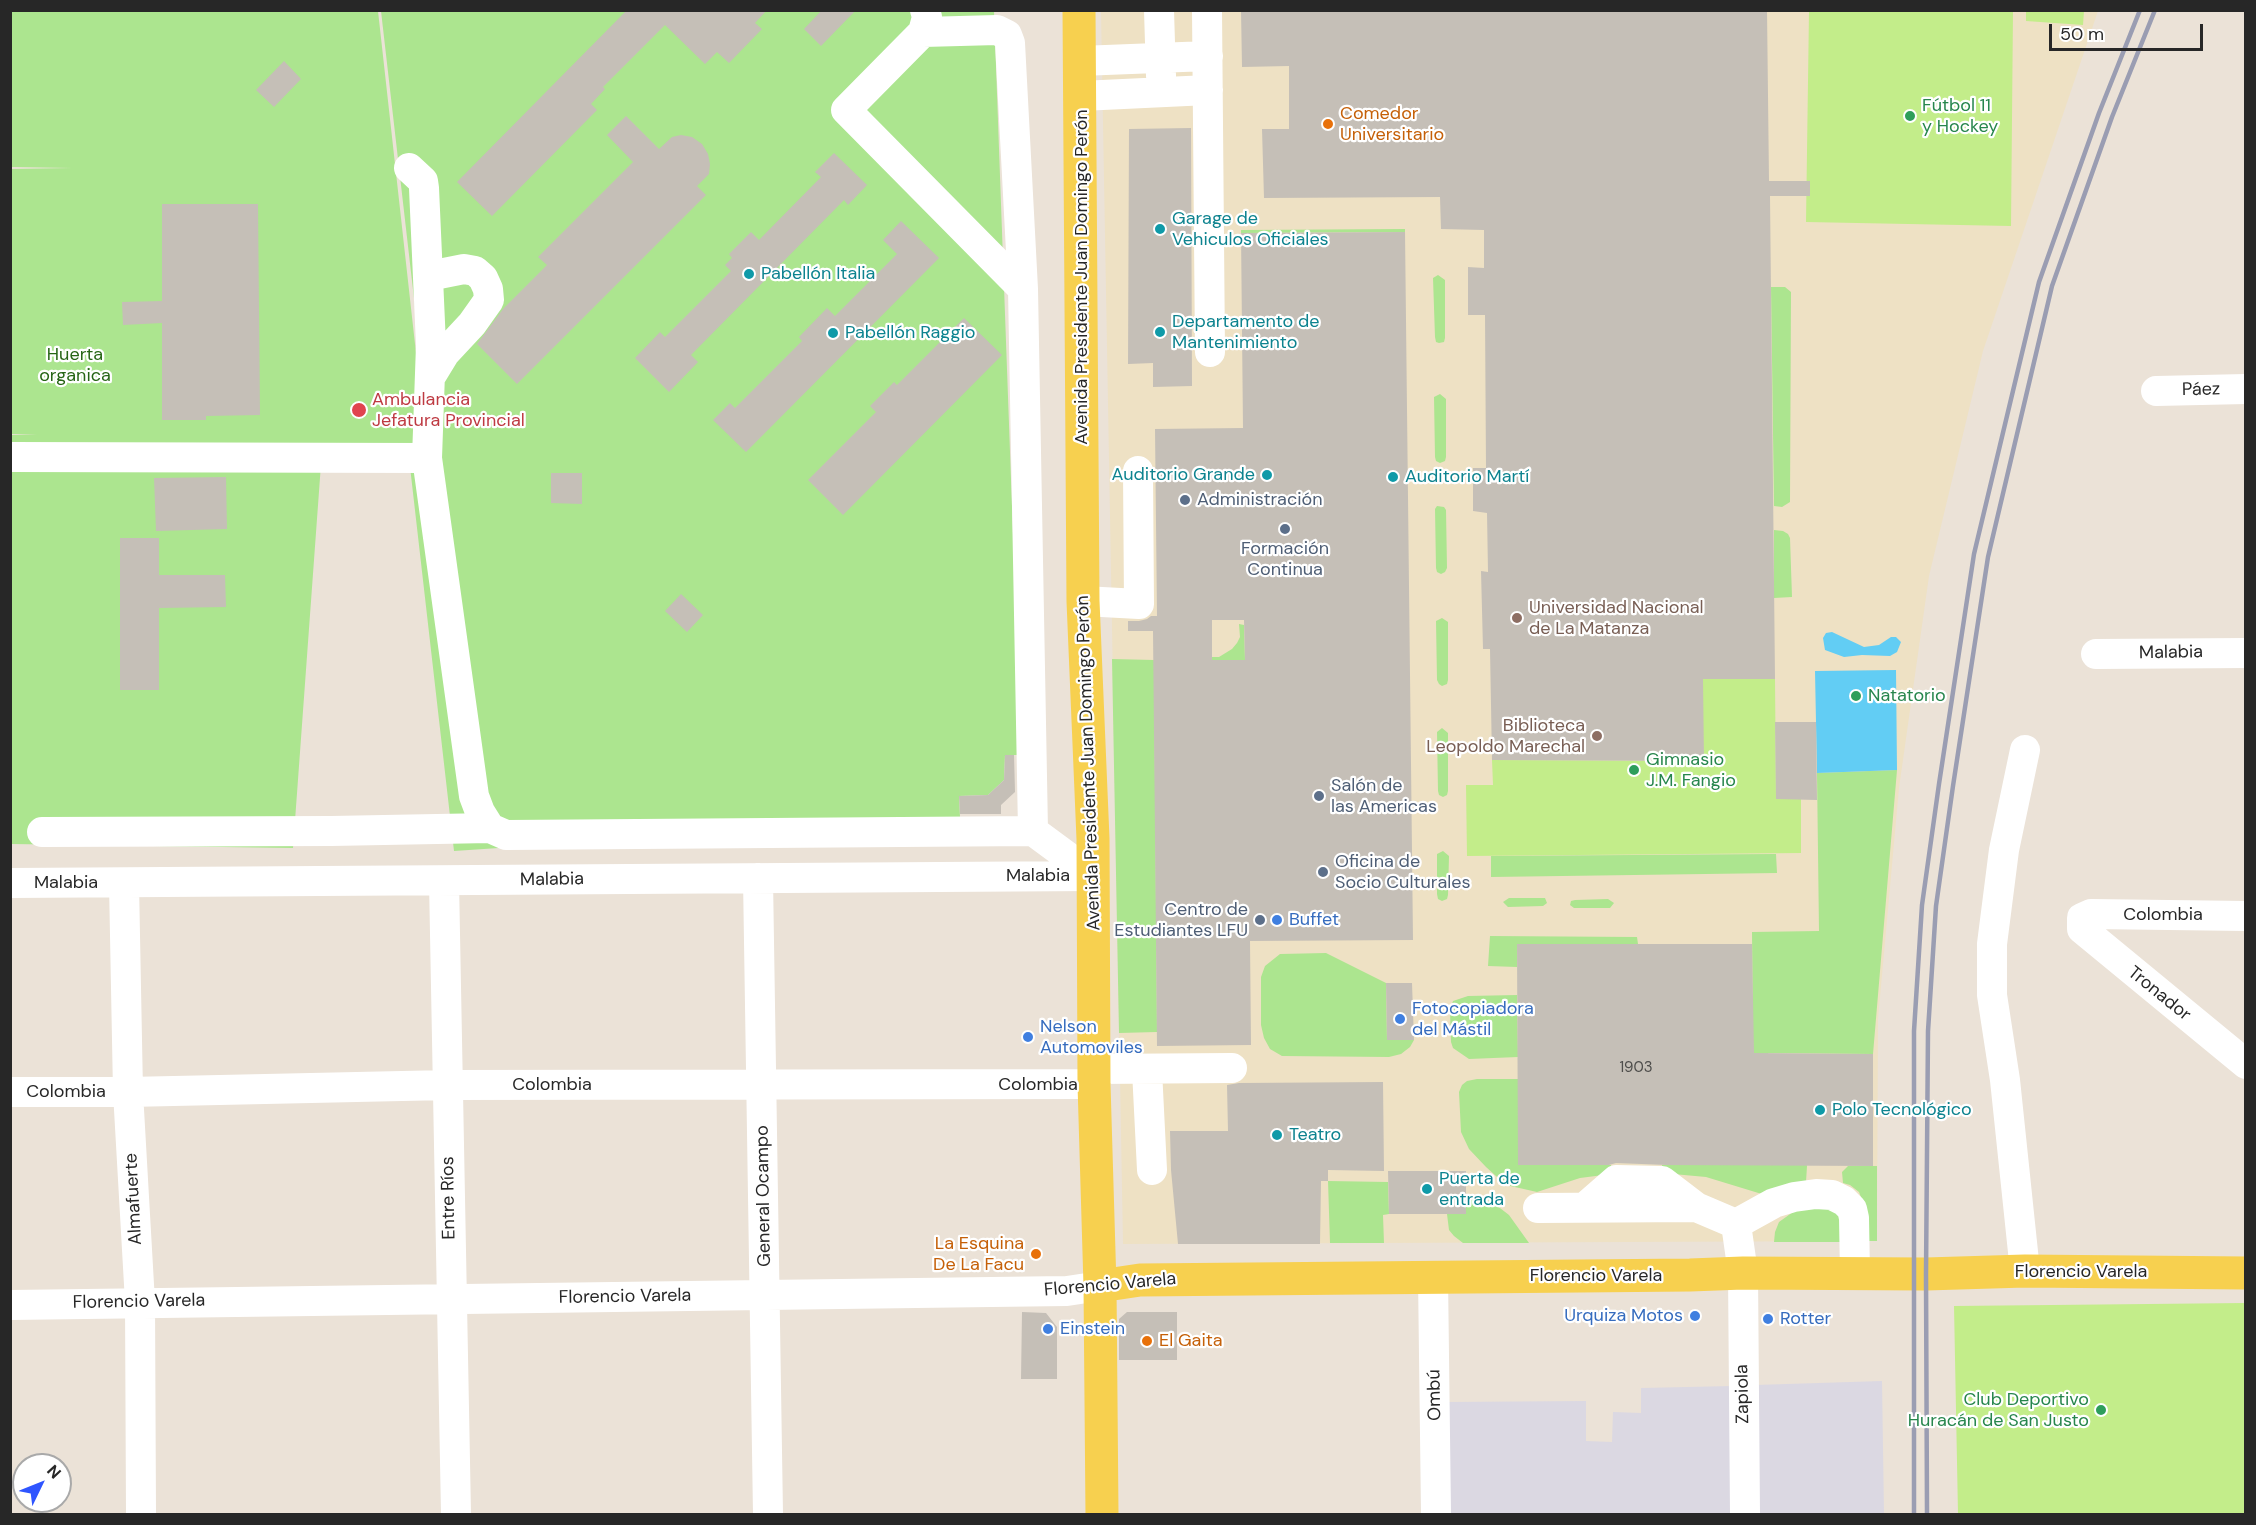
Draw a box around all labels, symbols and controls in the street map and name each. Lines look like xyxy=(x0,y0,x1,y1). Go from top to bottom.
scale bar xyxy=(2052,12,2206,50)
text: 50 m xyxy=(2060,22,2104,46)
place label: Fútbol 11 y Hockey xyxy=(1922,95,1998,138)
place label: Comedor Universitario xyxy=(1340,103,1444,146)
street label: Avenida Presidente Juan Domingo Perón xyxy=(1071,109,1093,445)
marker: Fútbol 11 y Hockey xyxy=(1903,109,1917,123)
marker: Comedor Universitario xyxy=(1321,117,1335,131)
place label: Garage de Vehiculos Oficiales xyxy=(1172,208,1329,250)
marker: Garage de Vehiculos Oficiales xyxy=(1153,222,1167,236)
place label: Pabellón Italia xyxy=(761,263,875,285)
marker: Pabellón Italia xyxy=(742,267,756,281)
place label: Departamento de Mantenimiento xyxy=(1172,311,1320,354)
place label: Pabellón Raggio xyxy=(845,322,975,344)
marker: Departamento de Mantenimiento xyxy=(1153,325,1167,339)
marker: Pabellón Raggio xyxy=(826,326,840,340)
park label: Huerta organica xyxy=(39,344,111,386)
street label: Páez xyxy=(2182,379,2220,401)
place label: Ambulancia Jefatura Provincial xyxy=(372,389,525,432)
marker: Ambulancia Jefatura Provincial xyxy=(350,401,368,419)
place label: Auditorio Grande xyxy=(1111,464,1255,486)
place label: Auditorio Martí xyxy=(1405,466,1529,488)
marker: Auditorio Grande xyxy=(1260,468,1274,482)
marker: Auditorio Martí xyxy=(1386,470,1400,484)
place label: Administración xyxy=(1197,489,1323,511)
marker: Administración xyxy=(1178,493,1192,507)
marker: Formación Continua xyxy=(1278,522,1292,536)
place label: Formación Continua xyxy=(1241,538,1329,580)
street label: Avenida Presidente Juan Domingo Perón xyxy=(1072,595,1106,931)
place label: Universidad Nacional de La Matanza xyxy=(1529,597,1704,640)
marker: Universidad Nacional de La Matanza xyxy=(1510,611,1524,625)
street label: Malabia xyxy=(2139,642,2203,664)
place label: Natatorio xyxy=(1868,685,1946,707)
marker: Natatorio xyxy=(1849,689,1863,703)
place label: Biblioteca Leopoldo Marechal xyxy=(1426,715,1585,758)
marker: Biblioteca Leopoldo Marechal xyxy=(1590,729,1604,743)
place label: Gimnasio J.M. Fangio xyxy=(1646,749,1736,792)
marker: Gimnasio J.M. Fangio xyxy=(1627,763,1641,777)
place label: Salón de las Americas xyxy=(1331,775,1437,818)
marker: Salón de las Americas xyxy=(1312,789,1326,803)
place label: Oficina de Socio Culturales xyxy=(1335,851,1471,894)
street label: Malabia xyxy=(1006,865,1070,887)
marker: Oficina de Socio Culturales xyxy=(1316,865,1330,879)
street label: Malabia xyxy=(520,869,584,891)
street label: Malabia xyxy=(34,872,98,894)
place label: Centro de Estudiantes LFU xyxy=(1114,899,1248,942)
street label: Colombia xyxy=(2123,904,2203,926)
place label: Buffet xyxy=(1289,909,1339,931)
marker: Centro de Estudiantes LFU xyxy=(1253,913,1267,927)
marker: Buffet xyxy=(1270,913,1284,927)
street label: Tronador xyxy=(2123,962,2195,1026)
place label: Fotocopiadora del Mástil xyxy=(1412,998,1534,1040)
marker: Fotocopiadora del Mástil xyxy=(1393,1012,1407,1026)
place label: Nelson Automoviles xyxy=(1040,1016,1143,1058)
marker: Nelson Automoviles xyxy=(1021,1030,1035,1044)
house number: 1903 xyxy=(1619,1059,1653,1077)
street label: Colombia xyxy=(512,1074,592,1096)
street label: Colombia xyxy=(998,1074,1078,1096)
street label: Colombia xyxy=(26,1081,106,1103)
place label: Polo Tecnológico xyxy=(1832,1099,1972,1121)
marker: Polo Tecnológico xyxy=(1813,1103,1827,1117)
place label: Teatro xyxy=(1289,1124,1341,1146)
street label: General Ocampo xyxy=(752,1125,776,1267)
marker: Teatro xyxy=(1270,1128,1284,1142)
street label: Almafuerte xyxy=(121,1152,147,1246)
street label: Entre Ríos xyxy=(437,1156,461,1240)
place label: Puerta de entrada xyxy=(1439,1168,1520,1210)
marker: Puerta de entrada xyxy=(1420,1182,1434,1196)
place label: La Esquina De La Facu xyxy=(933,1233,1024,1276)
marker: La Esquina De La Facu xyxy=(1029,1247,1043,1261)
street label: Florencio Varela xyxy=(2015,1261,2147,1283)
street label: Florencio Varela xyxy=(1530,1265,1662,1287)
street label: Florencio Varela xyxy=(1043,1268,1177,1302)
street label: Florencio Varela xyxy=(559,1285,691,1309)
street label: Florencio Varela xyxy=(73,1290,205,1314)
place label: Urquiza Motos xyxy=(1564,1305,1683,1327)
place label: Rotter xyxy=(1780,1308,1831,1330)
marker: Urquiza Motos xyxy=(1688,1309,1702,1323)
marker: Rotter xyxy=(1761,1312,1775,1326)
place label: Einstein xyxy=(1060,1318,1125,1340)
marker: Einstein xyxy=(1041,1322,1055,1336)
place label: El Gaita xyxy=(1159,1330,1223,1352)
marker: El Gaita xyxy=(1140,1334,1154,1348)
street label: Zapiola xyxy=(1732,1364,1754,1424)
street label: Ombú xyxy=(1424,1369,1446,1421)
place label: Club Deportivo Huracán de San Justo xyxy=(1908,1389,2089,1432)
marker: Club Deportivo Huracán de San Justo xyxy=(2094,1403,2108,1417)
north arrow xyxy=(12,1453,72,1513)
text: N xyxy=(42,1460,66,1483)

